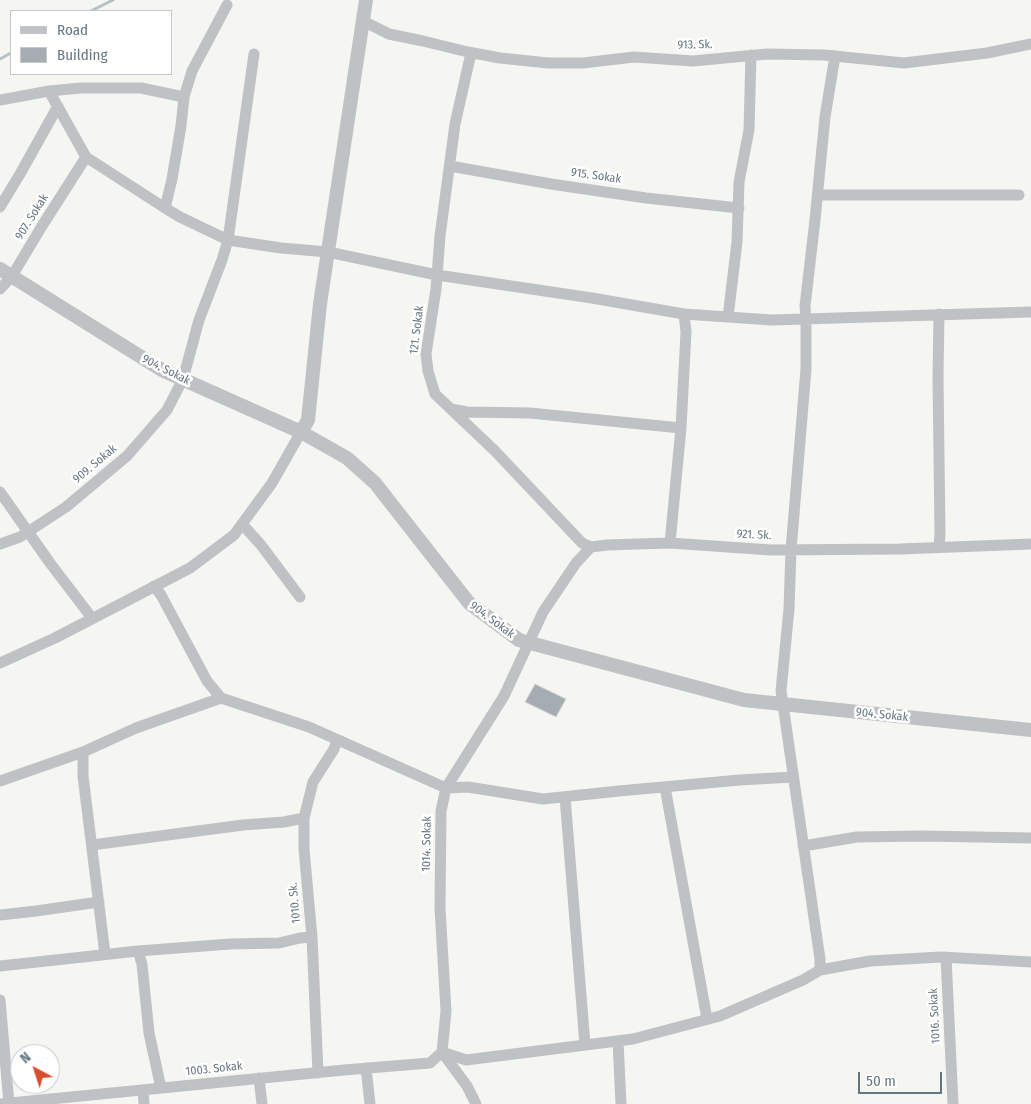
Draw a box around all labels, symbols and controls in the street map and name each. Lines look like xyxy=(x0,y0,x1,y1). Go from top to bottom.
legend xyxy=(10,10,172,75)
text: Road xyxy=(57,21,88,39)
street label: 913. Sk. xyxy=(677,37,713,53)
text: Building xyxy=(57,46,108,64)
street label: 915. Sokak xyxy=(570,165,622,187)
street label: 907. Sokak xyxy=(12,191,52,243)
street label: 121. Sokak xyxy=(407,305,427,355)
street label: 904. Sokak xyxy=(139,352,193,388)
street label: 909. Sokak xyxy=(70,442,120,486)
street label: 921. Sk. xyxy=(736,527,772,543)
street label: 904. Sokak xyxy=(467,598,517,642)
street label: 904. Sokak xyxy=(855,705,909,725)
street label: 1014. Sokak xyxy=(419,816,435,872)
street label: 1010. Sk. xyxy=(286,882,304,924)
street label: 1016. Sokak xyxy=(926,988,944,1044)
north arrow xyxy=(10,1044,60,1094)
text: N xyxy=(17,1049,34,1067)
street label: 1003. Sokak xyxy=(185,1059,243,1079)
scale bar xyxy=(861,1062,945,1094)
text: 50 m xyxy=(866,1072,896,1090)

